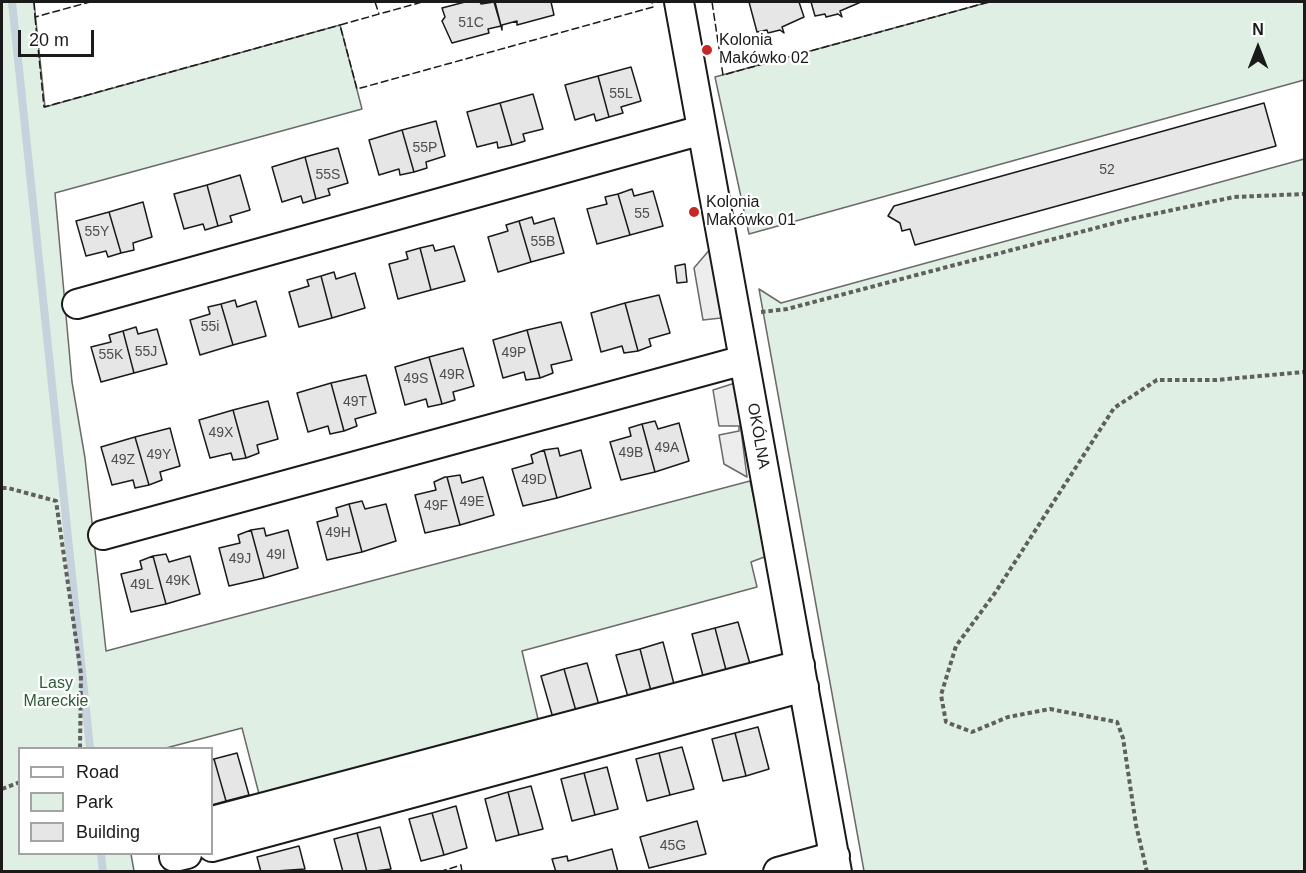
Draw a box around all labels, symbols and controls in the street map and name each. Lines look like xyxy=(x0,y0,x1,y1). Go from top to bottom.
house number: 51C xyxy=(458,15,484,31)
scale bar xyxy=(21,18,98,56)
north arrow xyxy=(1228,18,1288,78)
text: N xyxy=(1252,21,1264,38)
text: 20 m xyxy=(29,30,69,50)
place label: Kolonia Makówko 02 xyxy=(719,31,809,69)
marker: Kolonia Makówko 02 xyxy=(700,43,714,57)
house number: 55L xyxy=(609,86,633,102)
house number: 55P xyxy=(413,140,437,156)
house number: 52 xyxy=(1099,162,1115,178)
house number: 55S xyxy=(316,167,340,183)
place label: Kolonia Makówko 01 xyxy=(706,193,796,231)
marker: Kolonia Makówko 01 xyxy=(687,205,701,219)
house number: 55 xyxy=(634,206,650,222)
house number: 55Y xyxy=(85,224,109,240)
house number: 55B xyxy=(531,234,555,250)
house number: 55i xyxy=(201,319,219,335)
house number: 55J xyxy=(135,344,157,360)
house number: 49P xyxy=(502,345,526,361)
house number: 55K xyxy=(99,347,123,363)
house number: 49R xyxy=(439,367,465,383)
house number: 49S xyxy=(404,371,428,387)
house number: 49T xyxy=(343,394,367,410)
street label: OKÓLNA xyxy=(743,401,773,471)
house number: 49X xyxy=(209,425,233,441)
house number: 49A xyxy=(655,440,679,456)
house number: 49B xyxy=(619,445,643,461)
house number: 49Y xyxy=(147,447,171,463)
house number: 49Z xyxy=(111,452,135,468)
house number: 49D xyxy=(521,472,547,488)
house number: 49E xyxy=(460,494,484,510)
house number: 49F xyxy=(424,498,448,514)
house number: 49H xyxy=(325,525,351,541)
house number: 49I xyxy=(266,547,286,563)
house number: 49J xyxy=(229,551,251,567)
house number: 49K xyxy=(166,573,190,589)
house number: 49L xyxy=(130,577,154,593)
park label: Lasy Mareckie xyxy=(24,674,88,712)
legend xyxy=(18,747,213,855)
text: Road xyxy=(76,762,119,782)
text: Park xyxy=(76,792,113,812)
text: Building xyxy=(76,822,140,842)
house number: 45G xyxy=(660,838,686,854)

